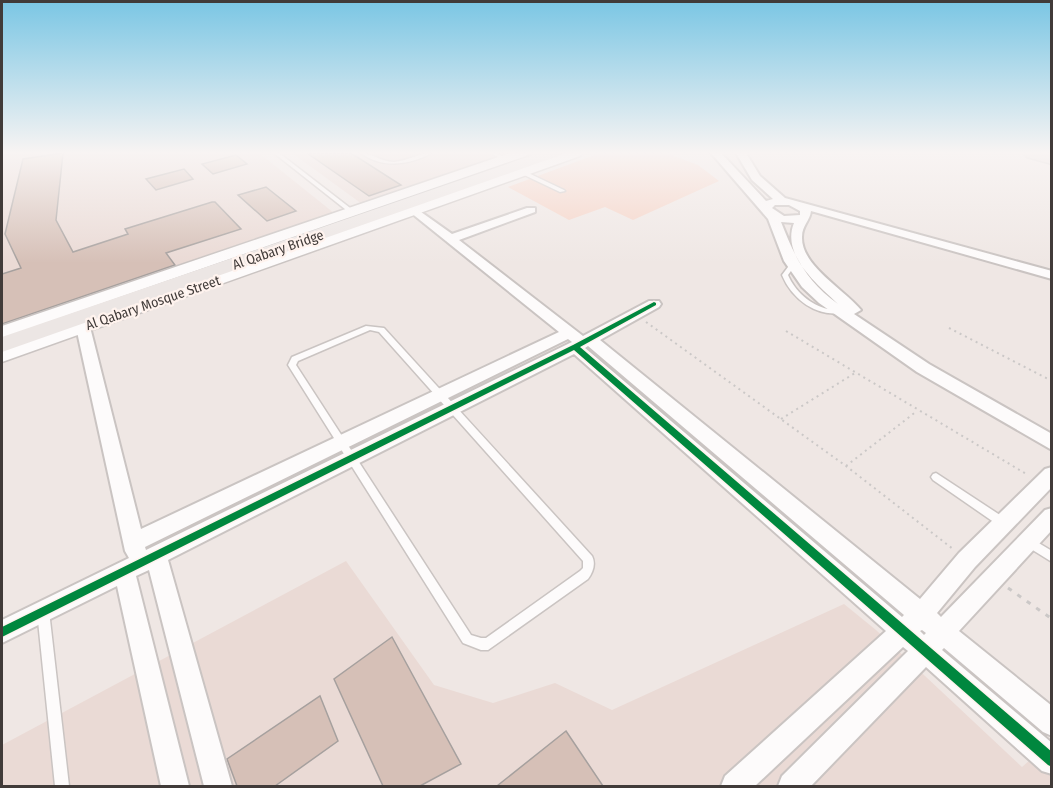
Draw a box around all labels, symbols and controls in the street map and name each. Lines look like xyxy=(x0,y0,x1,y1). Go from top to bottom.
street label: Al Qabary Bridge xyxy=(230,226,326,274)
street label: Al Qabary Mosque Street xyxy=(83,272,223,334)

